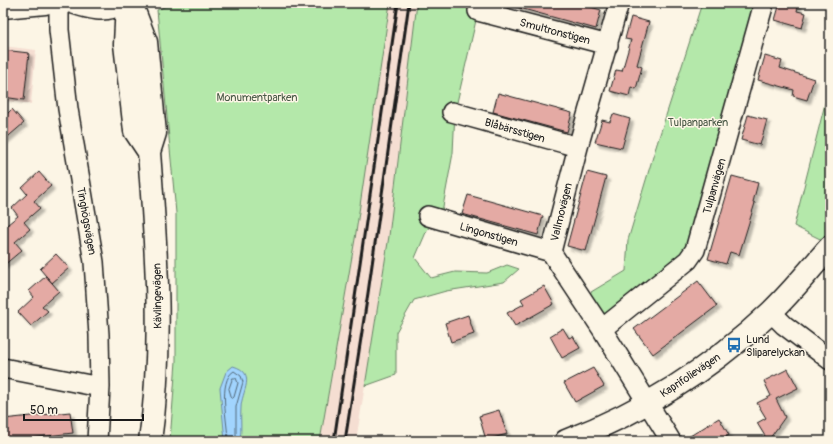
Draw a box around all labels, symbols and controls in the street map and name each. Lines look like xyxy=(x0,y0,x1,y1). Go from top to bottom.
street label: Smultronstigen xyxy=(518,16,592,47)
park label: Monumentparken xyxy=(217,91,297,104)
street label: Blåbärsstigen xyxy=(483,116,547,145)
park label: Tulpanparken xyxy=(668,116,728,129)
street label: Tulpanvägen xyxy=(700,157,729,215)
street label: Vallmovägen xyxy=(548,182,575,243)
street label: Tinghögsvägen xyxy=(74,186,99,256)
street label: Lingonstigen xyxy=(458,220,519,249)
street label: Kävlingevägen xyxy=(150,263,165,329)
place label: Lund Sliparelyckan xyxy=(746,333,805,359)
bus stop icon: Lund Sliparelyckan xyxy=(725,336,743,354)
street label: Kaprifolievägen xyxy=(658,351,723,400)
scale bar xyxy=(24,396,143,422)
text: 50 m xyxy=(30,403,58,418)

